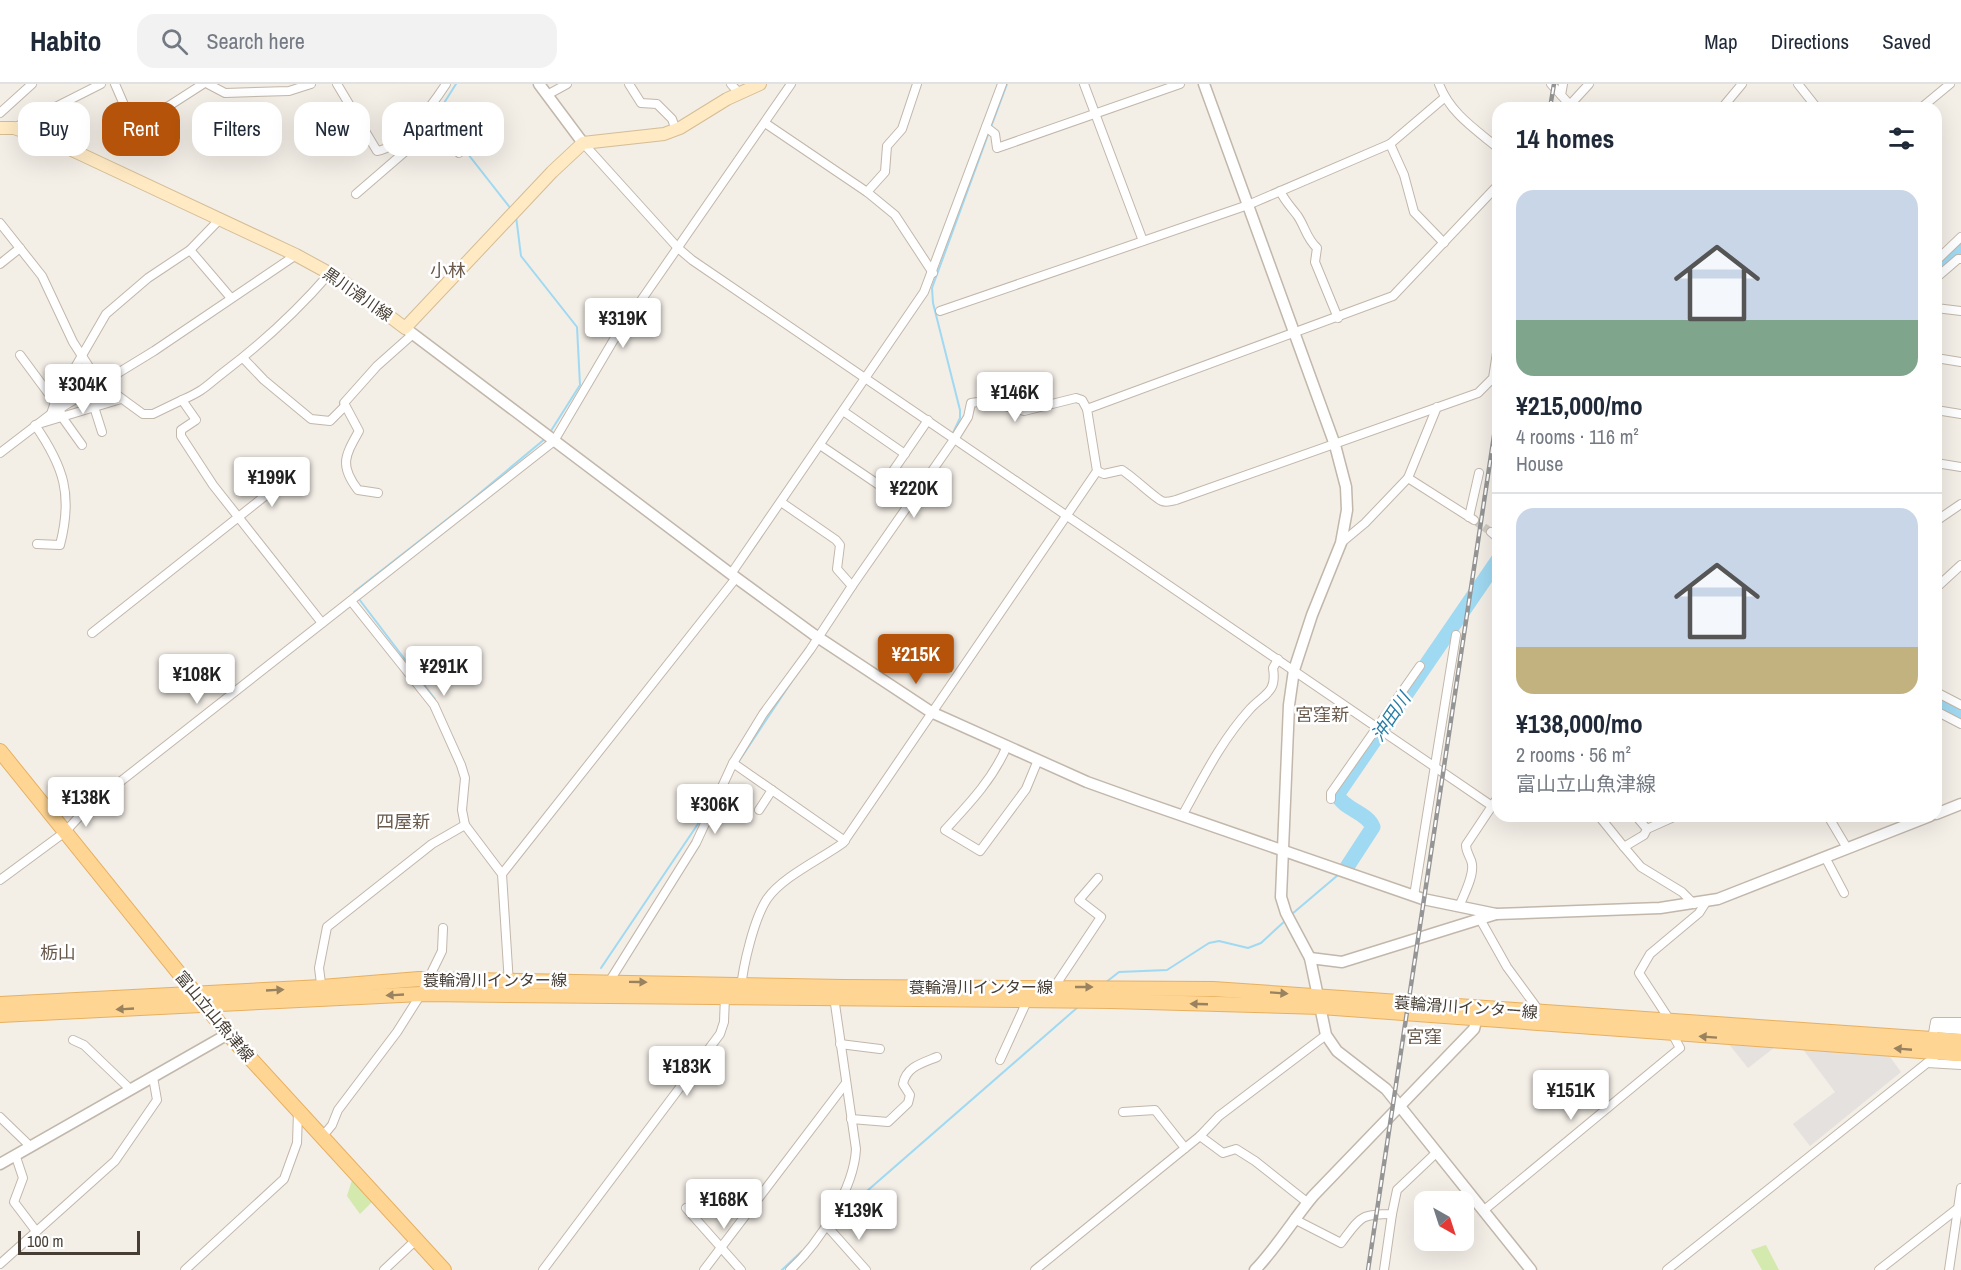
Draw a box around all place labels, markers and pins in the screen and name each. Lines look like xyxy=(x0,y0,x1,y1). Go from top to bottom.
pin: ¥319K xyxy=(581,298,665,349)
pin: ¥304K xyxy=(41,364,125,415)
pin: ¥146K xyxy=(973,372,1057,423)
pin: ¥199K xyxy=(230,457,314,508)
pin: ¥220K xyxy=(872,468,956,519)
pin: ¥215K xyxy=(874,634,958,685)
pin: ¥291K xyxy=(402,646,486,697)
pin: ¥108K xyxy=(155,654,239,705)
pin: ¥138K xyxy=(44,777,128,828)
pin: ¥306K xyxy=(673,784,757,835)
pin: ¥183K xyxy=(645,1046,729,1097)
pin: ¥151K xyxy=(1529,1070,1613,1121)
pin: ¥168K xyxy=(682,1179,766,1230)
pin: ¥139K xyxy=(817,1190,901,1241)

